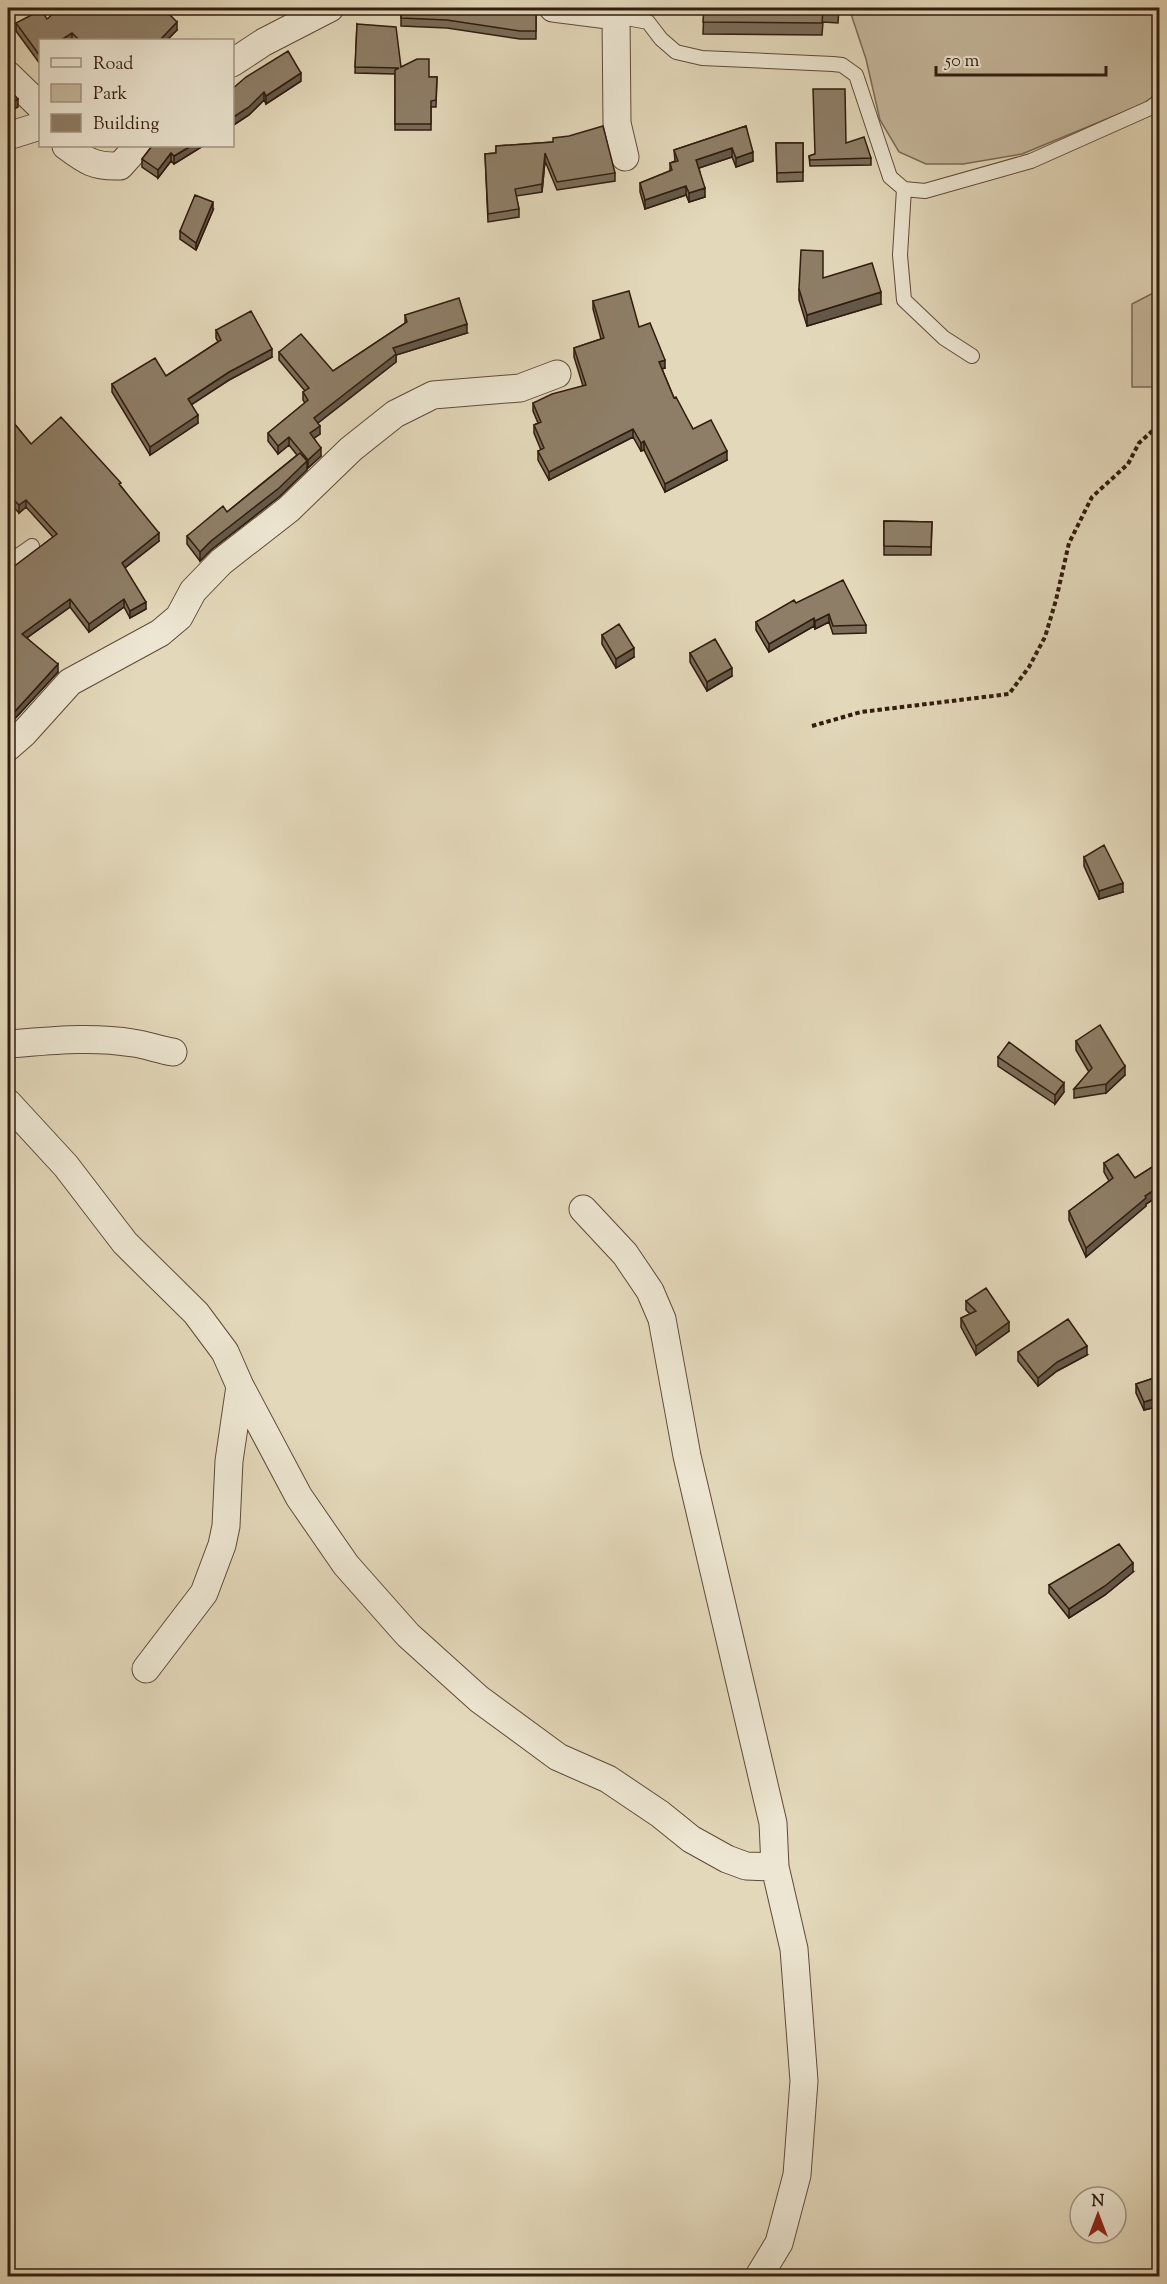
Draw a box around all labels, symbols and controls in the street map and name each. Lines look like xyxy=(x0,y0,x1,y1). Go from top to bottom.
legend xyxy=(39,39,234,147)
scale bar xyxy=(936,39,1106,77)
text: 50 m xyxy=(944,49,980,75)
text: Road xyxy=(93,52,133,78)
text: Park xyxy=(93,82,128,108)
text: Building xyxy=(93,112,159,138)
north arrow xyxy=(1068,2185,1128,2245)
text: N xyxy=(1092,2191,1105,2214)

